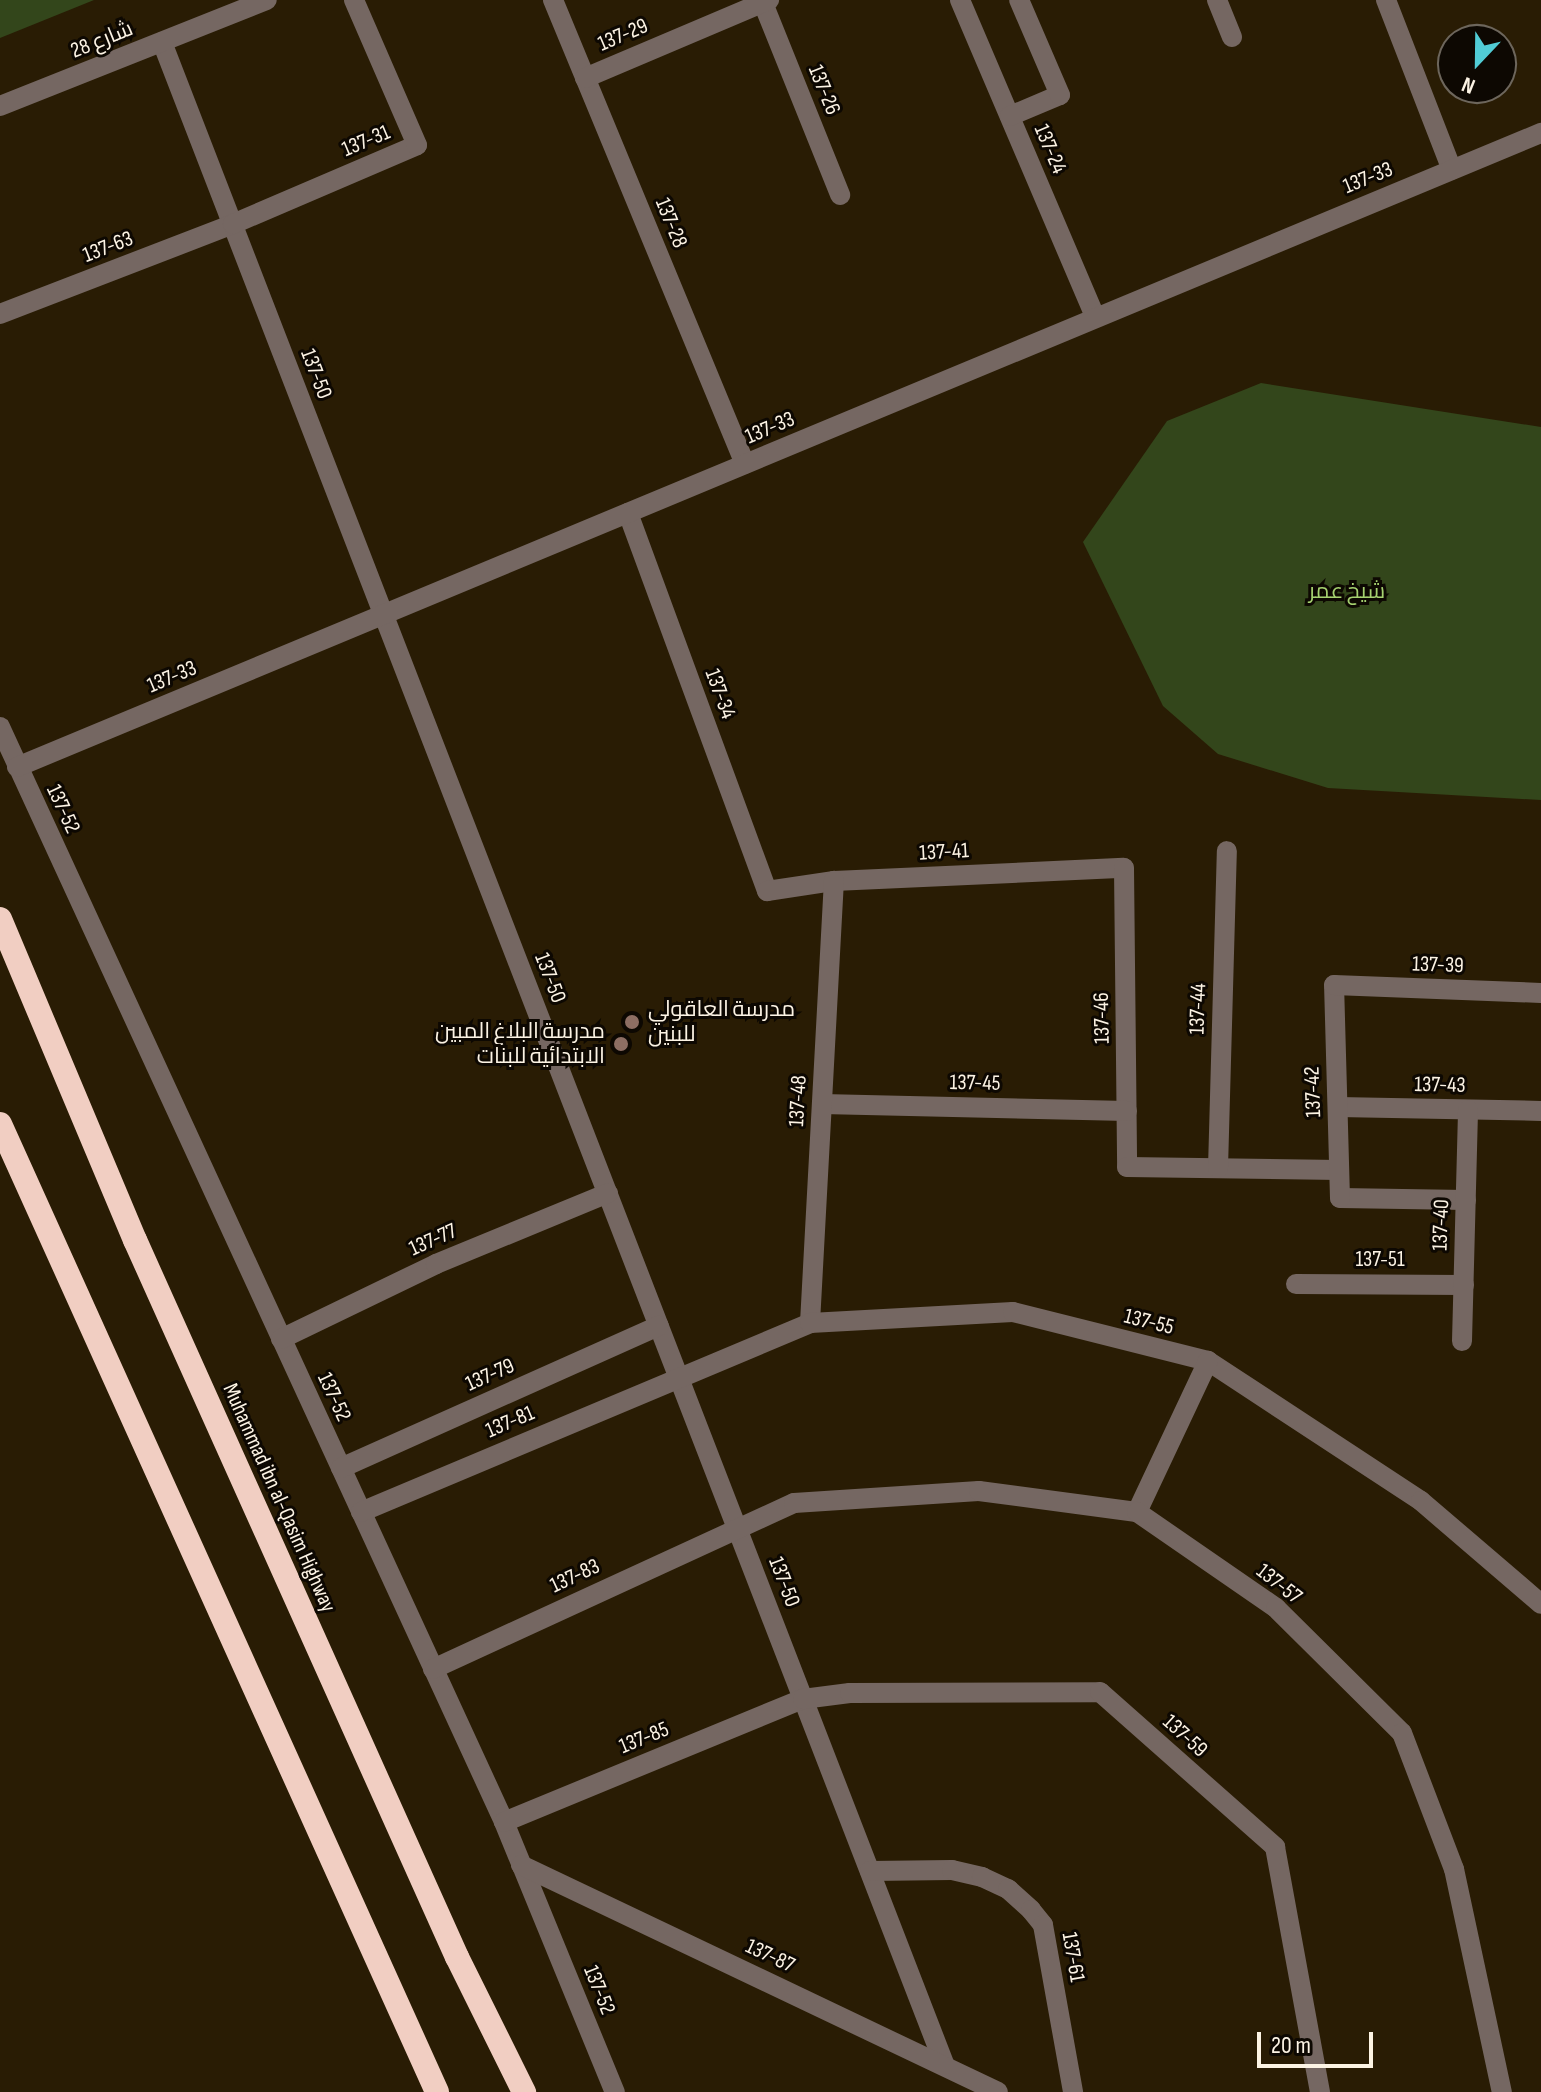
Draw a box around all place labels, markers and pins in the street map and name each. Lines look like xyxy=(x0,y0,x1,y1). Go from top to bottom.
place label: مدرسة العاقولي للبنين xyxy=(648,996,795,1048)
marker: مدرسة العاقولي للبنين xyxy=(623,1013,641,1031)
place label: مدرسة البلاغ المبين الابتدائية للبنات xyxy=(435,1018,605,1070)
marker: مدرسة البلاغ المبين الابتدائية للبنات xyxy=(612,1035,630,1053)

